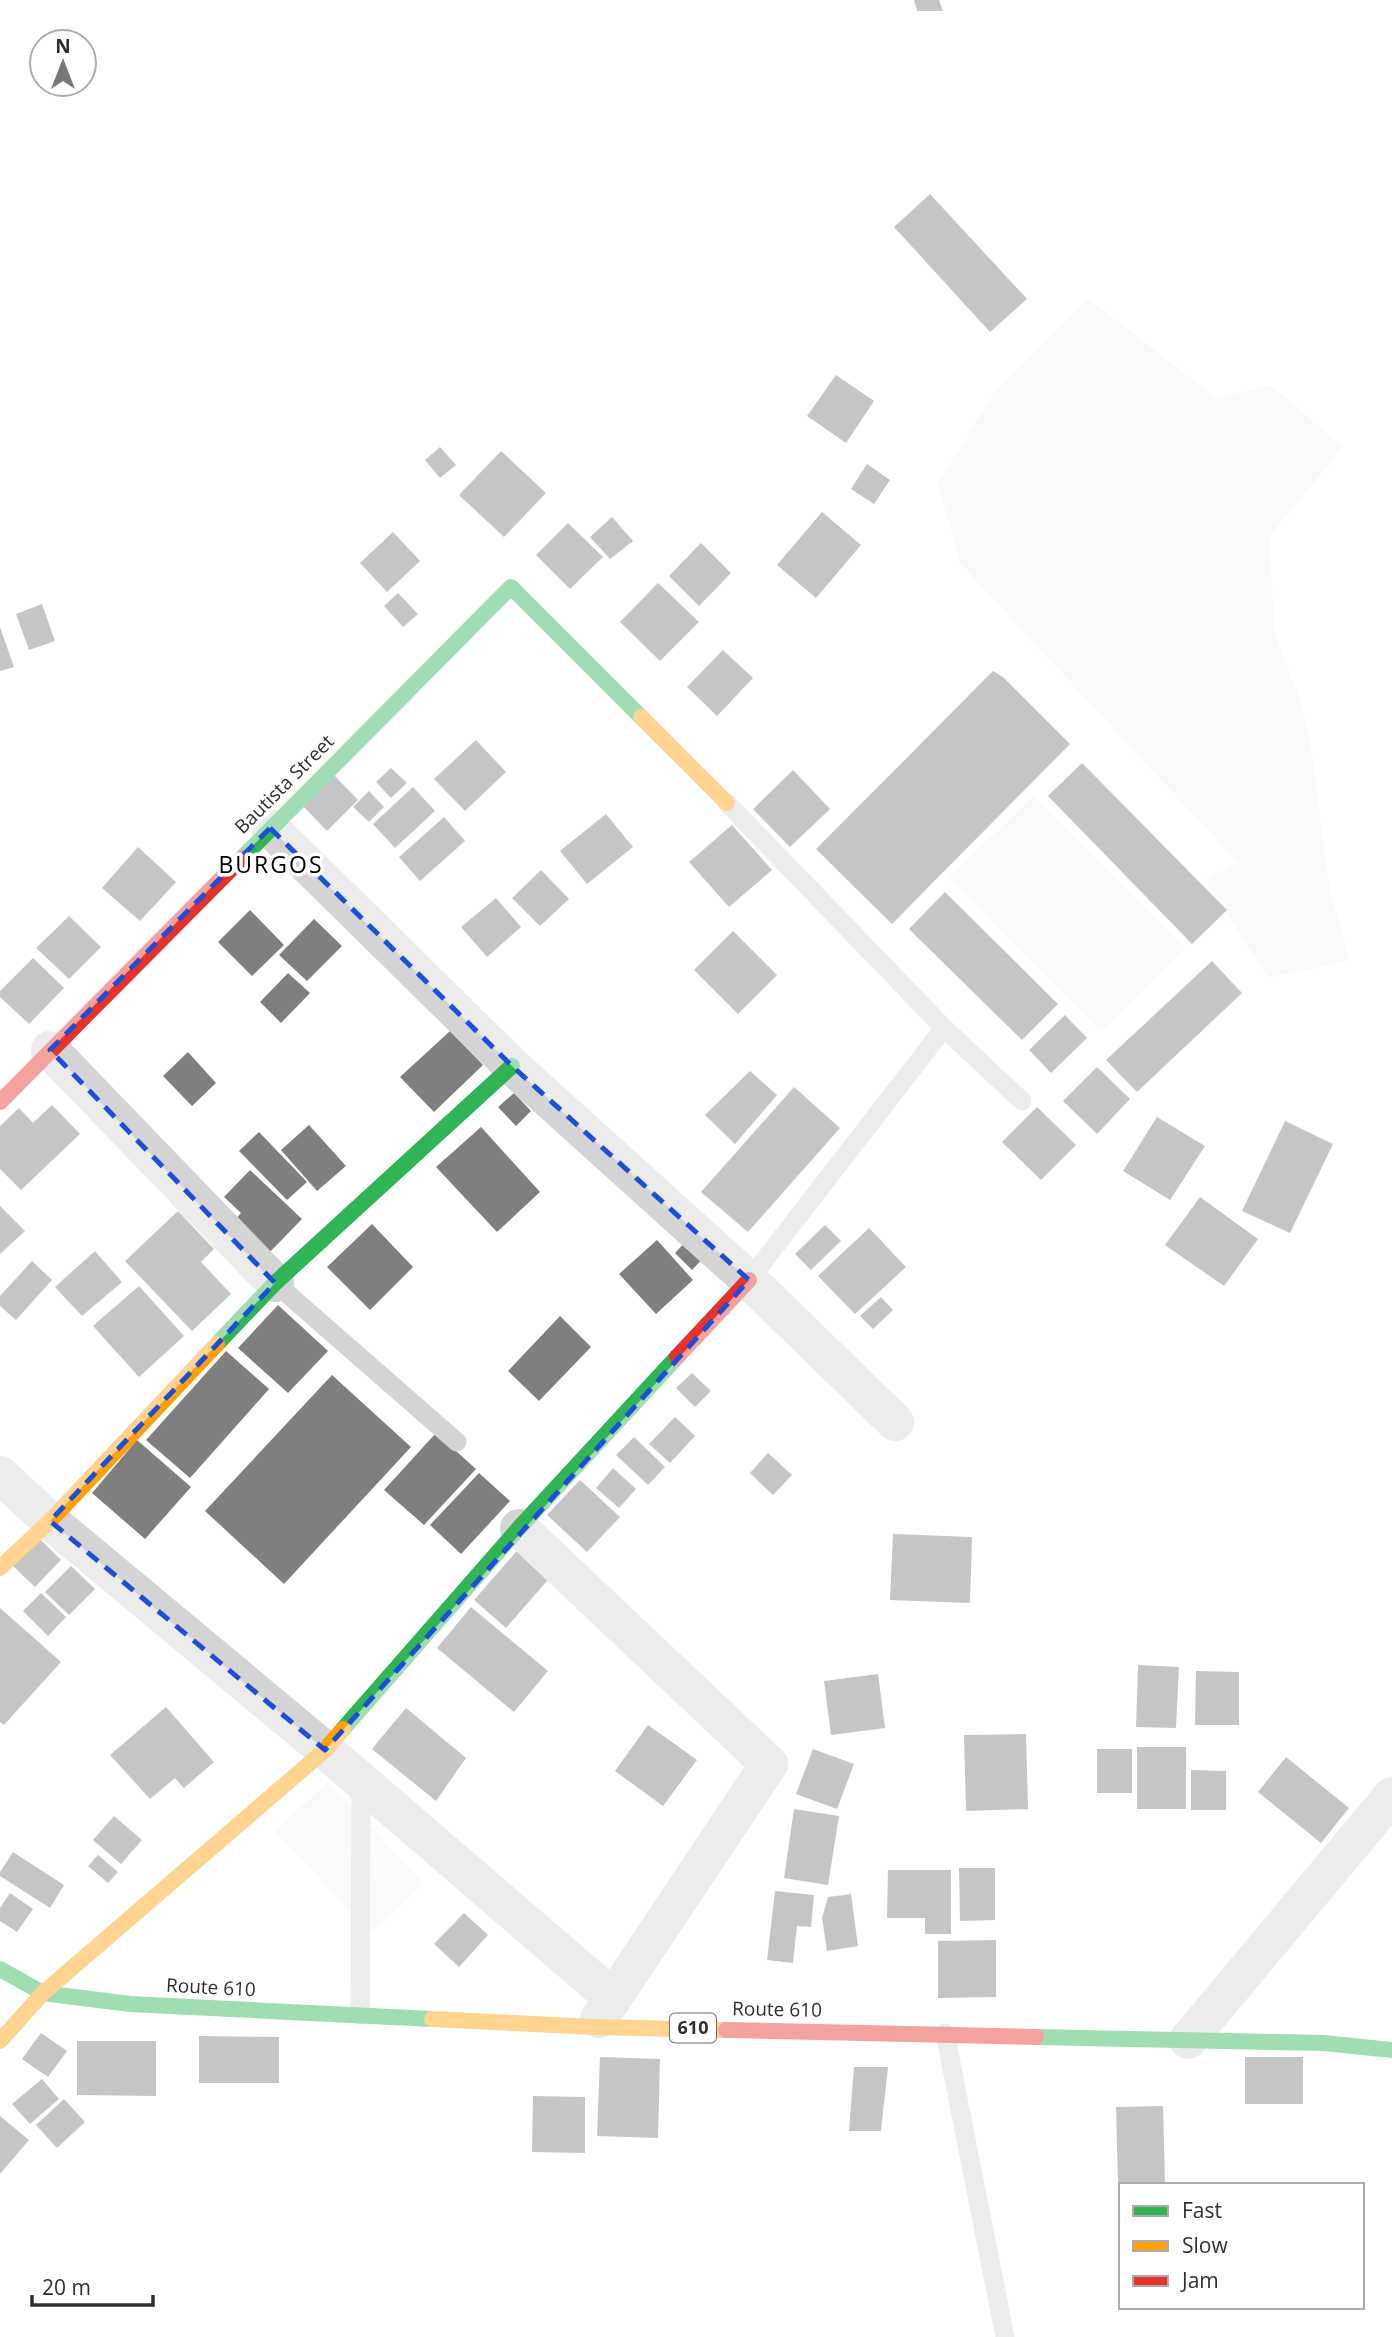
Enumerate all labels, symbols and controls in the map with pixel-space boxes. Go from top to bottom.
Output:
north arrow [28,28,98,98]
text: N [55,33,71,59]
street label: Bautista Street [229,729,339,839]
district label: BURGOS [218,848,324,880]
street label: Route 610 [165,1972,257,2002]
street label: Route 610 [732,1995,822,2023]
road number: 610 [670,2014,716,2042]
legend [1119,2183,1364,2309]
text: Fast [1182,2196,1222,2224]
text: Slow [1182,2231,1228,2259]
scale bar [32,2264,152,2308]
text: Jam [1180,2266,1219,2294]
text: 20 m [42,2273,91,2301]

